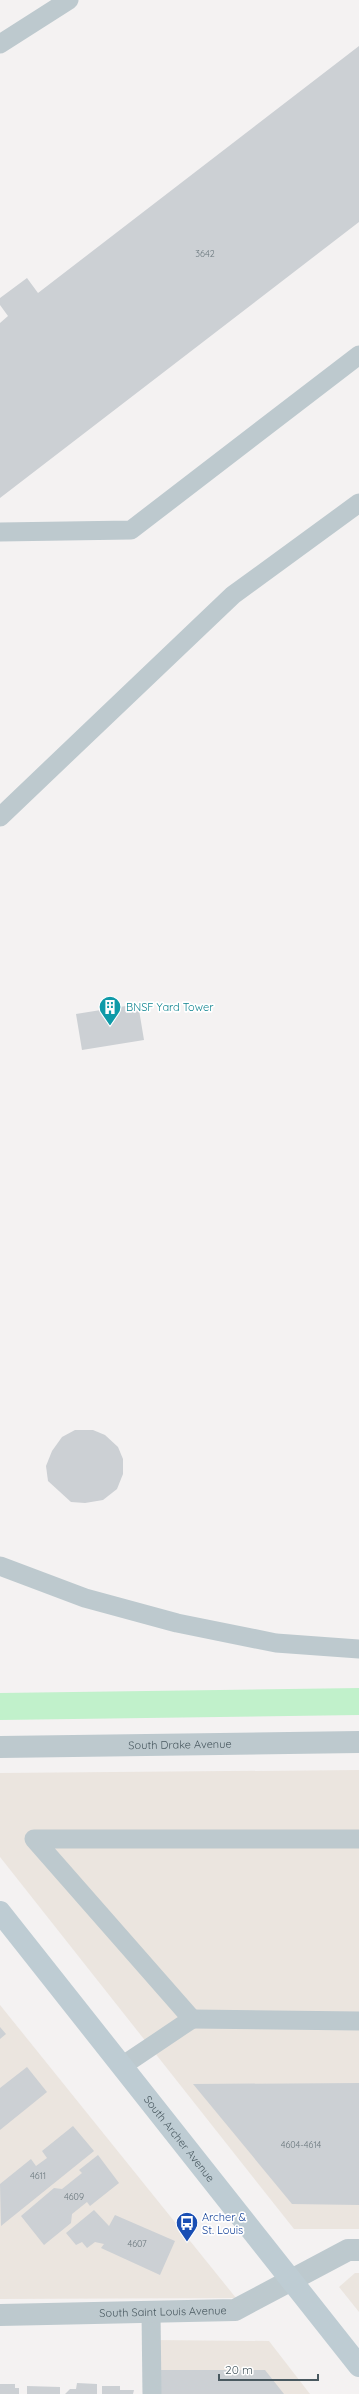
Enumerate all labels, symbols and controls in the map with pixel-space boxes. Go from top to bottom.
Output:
house number: 3642 [195,248,215,259]
building icon: BNSF Yard Tower [97,994,123,1027]
place label: BNSF Yard Tower [126,1000,214,1014]
street label: South Drake Avenue [128,1737,232,1752]
street label: South Archer Avenue [141,2093,218,2185]
house number: 4604-4614 [281,2139,322,2150]
house number: 4611 [30,2170,46,2181]
house number: 4609 [64,2191,84,2202]
bus stop icon: Archer & St. Louis [174,2210,200,2243]
place label: Archer & St. Louis [202,2210,247,2237]
house number: 4607 [127,2238,147,2249]
street label: South Saint Louis Avenue [99,2303,227,2320]
scale bar [219,2356,318,2382]
text: 20 m [225,2362,253,2377]

